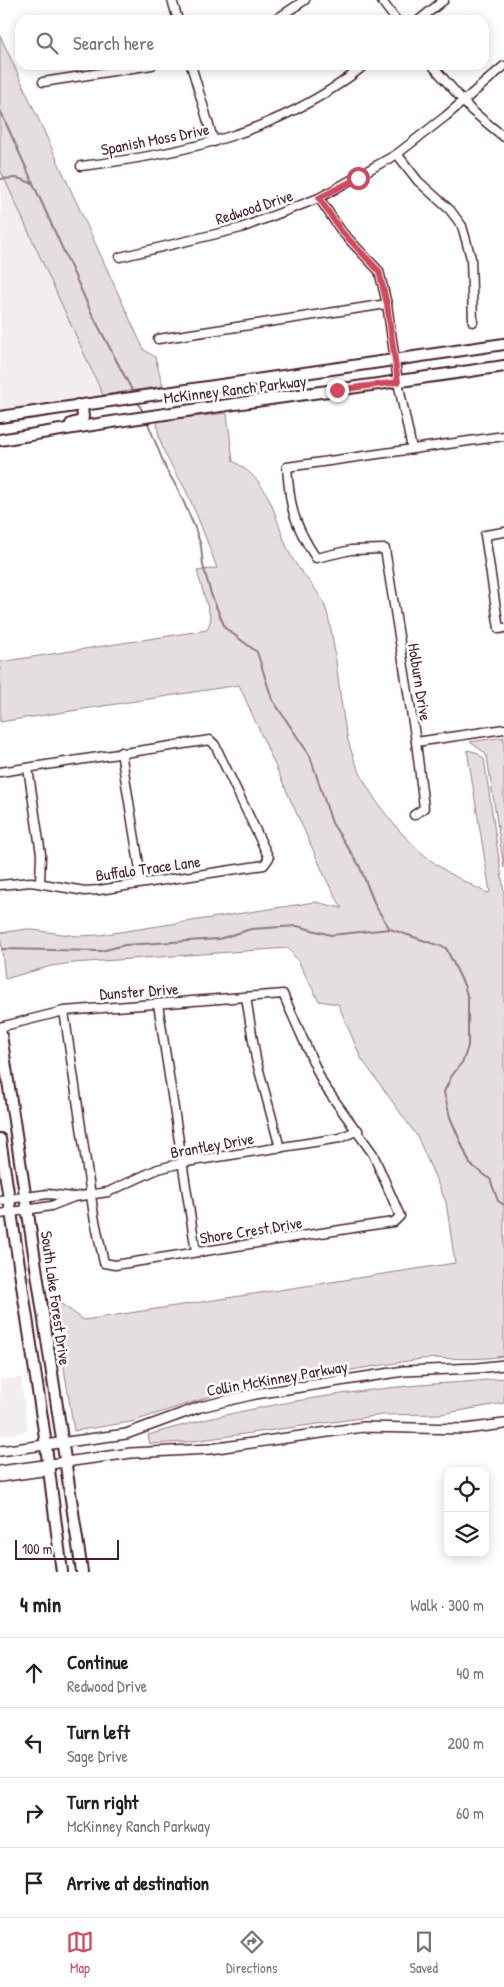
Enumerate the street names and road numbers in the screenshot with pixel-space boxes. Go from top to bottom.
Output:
street label: Spanish Moss Drive [99,118,212,160]
street label: Redwood Drive [212,184,296,230]
street label: McKinney Ranch Parkway [162,369,308,409]
street label: Holburn Drive [403,642,437,723]
street label: Buffalo Trace Lane [94,850,202,886]
street label: Dunster Drive [99,977,180,1005]
street label: Brantley Drive [168,1127,256,1163]
street label: Shore Crest Drive [198,1211,304,1249]
street label: South Lake Forest Drive [36,1229,76,1367]
street label: Collin McKinney Parkway [205,1355,349,1401]

